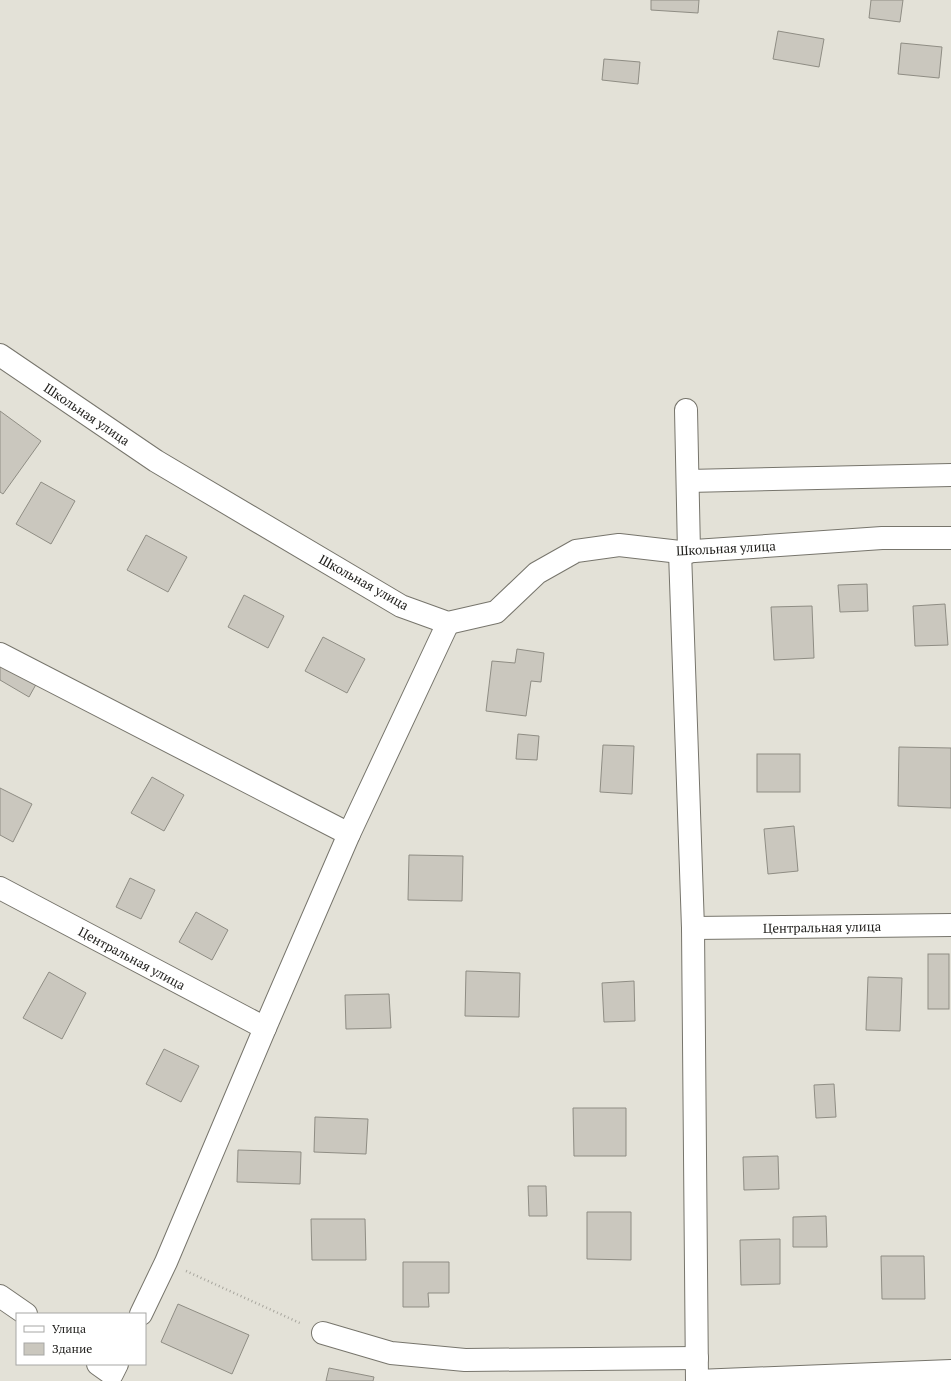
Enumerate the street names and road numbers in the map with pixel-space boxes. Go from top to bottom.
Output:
street label: Школьная улица [41,379,134,450]
street label: Школьная улица [676,536,777,560]
street label: Школьная улица [316,550,412,614]
street label: Центральная улица [763,917,882,937]
street label: Центральная улица [75,922,189,994]

